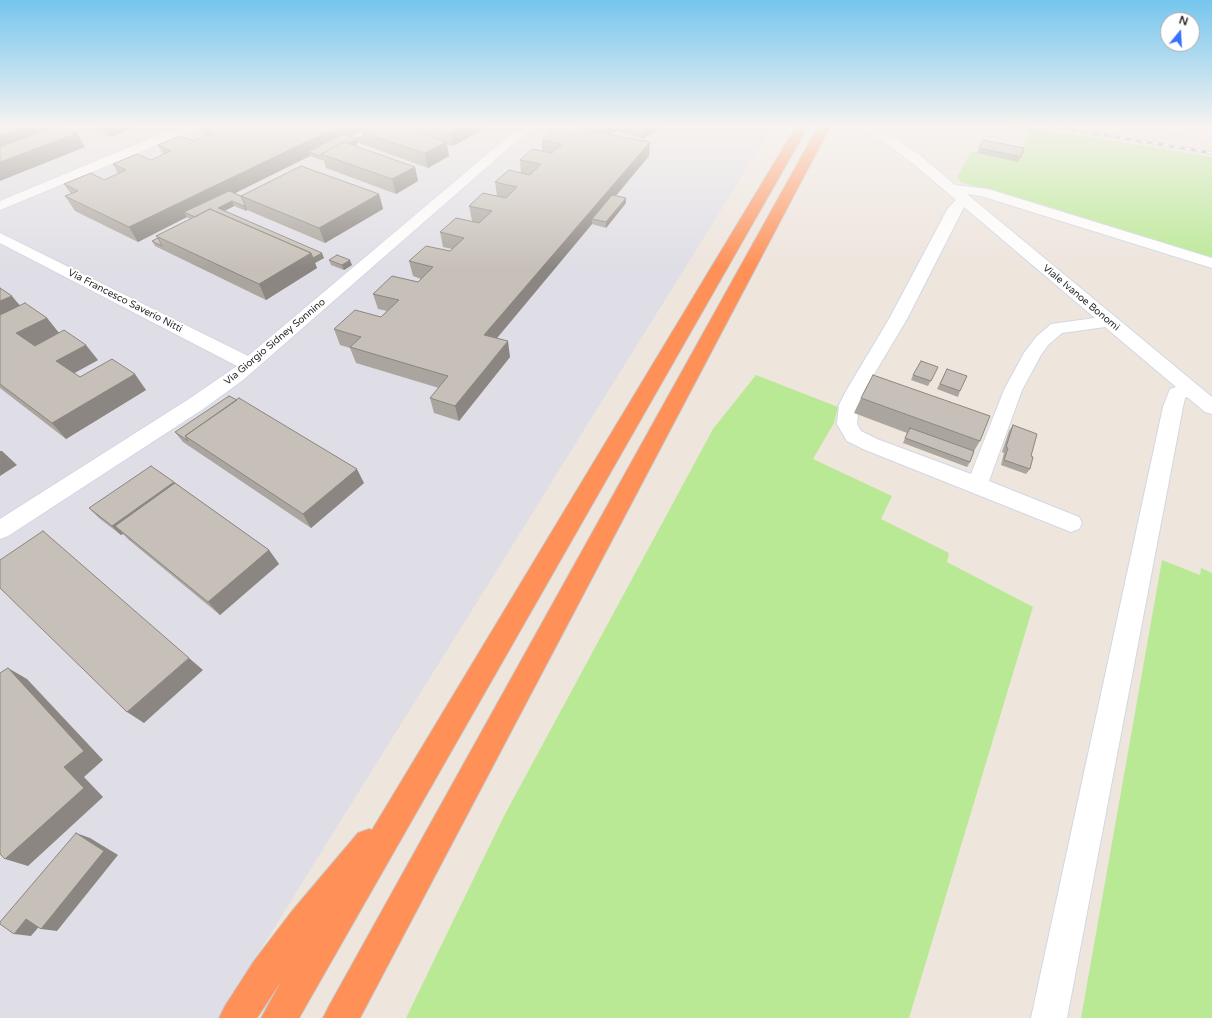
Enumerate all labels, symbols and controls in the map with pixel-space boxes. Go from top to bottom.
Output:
north arrow [1160,12,1200,52]
text: N [1177,14,1190,29]
street label: Viale Ivanoe Bonomi [1040,262,1122,334]
street label: Via Francesco Saverio Nitti [66,267,184,335]
street label: Via Giorgio Sidney Sonnino [222,296,328,388]

